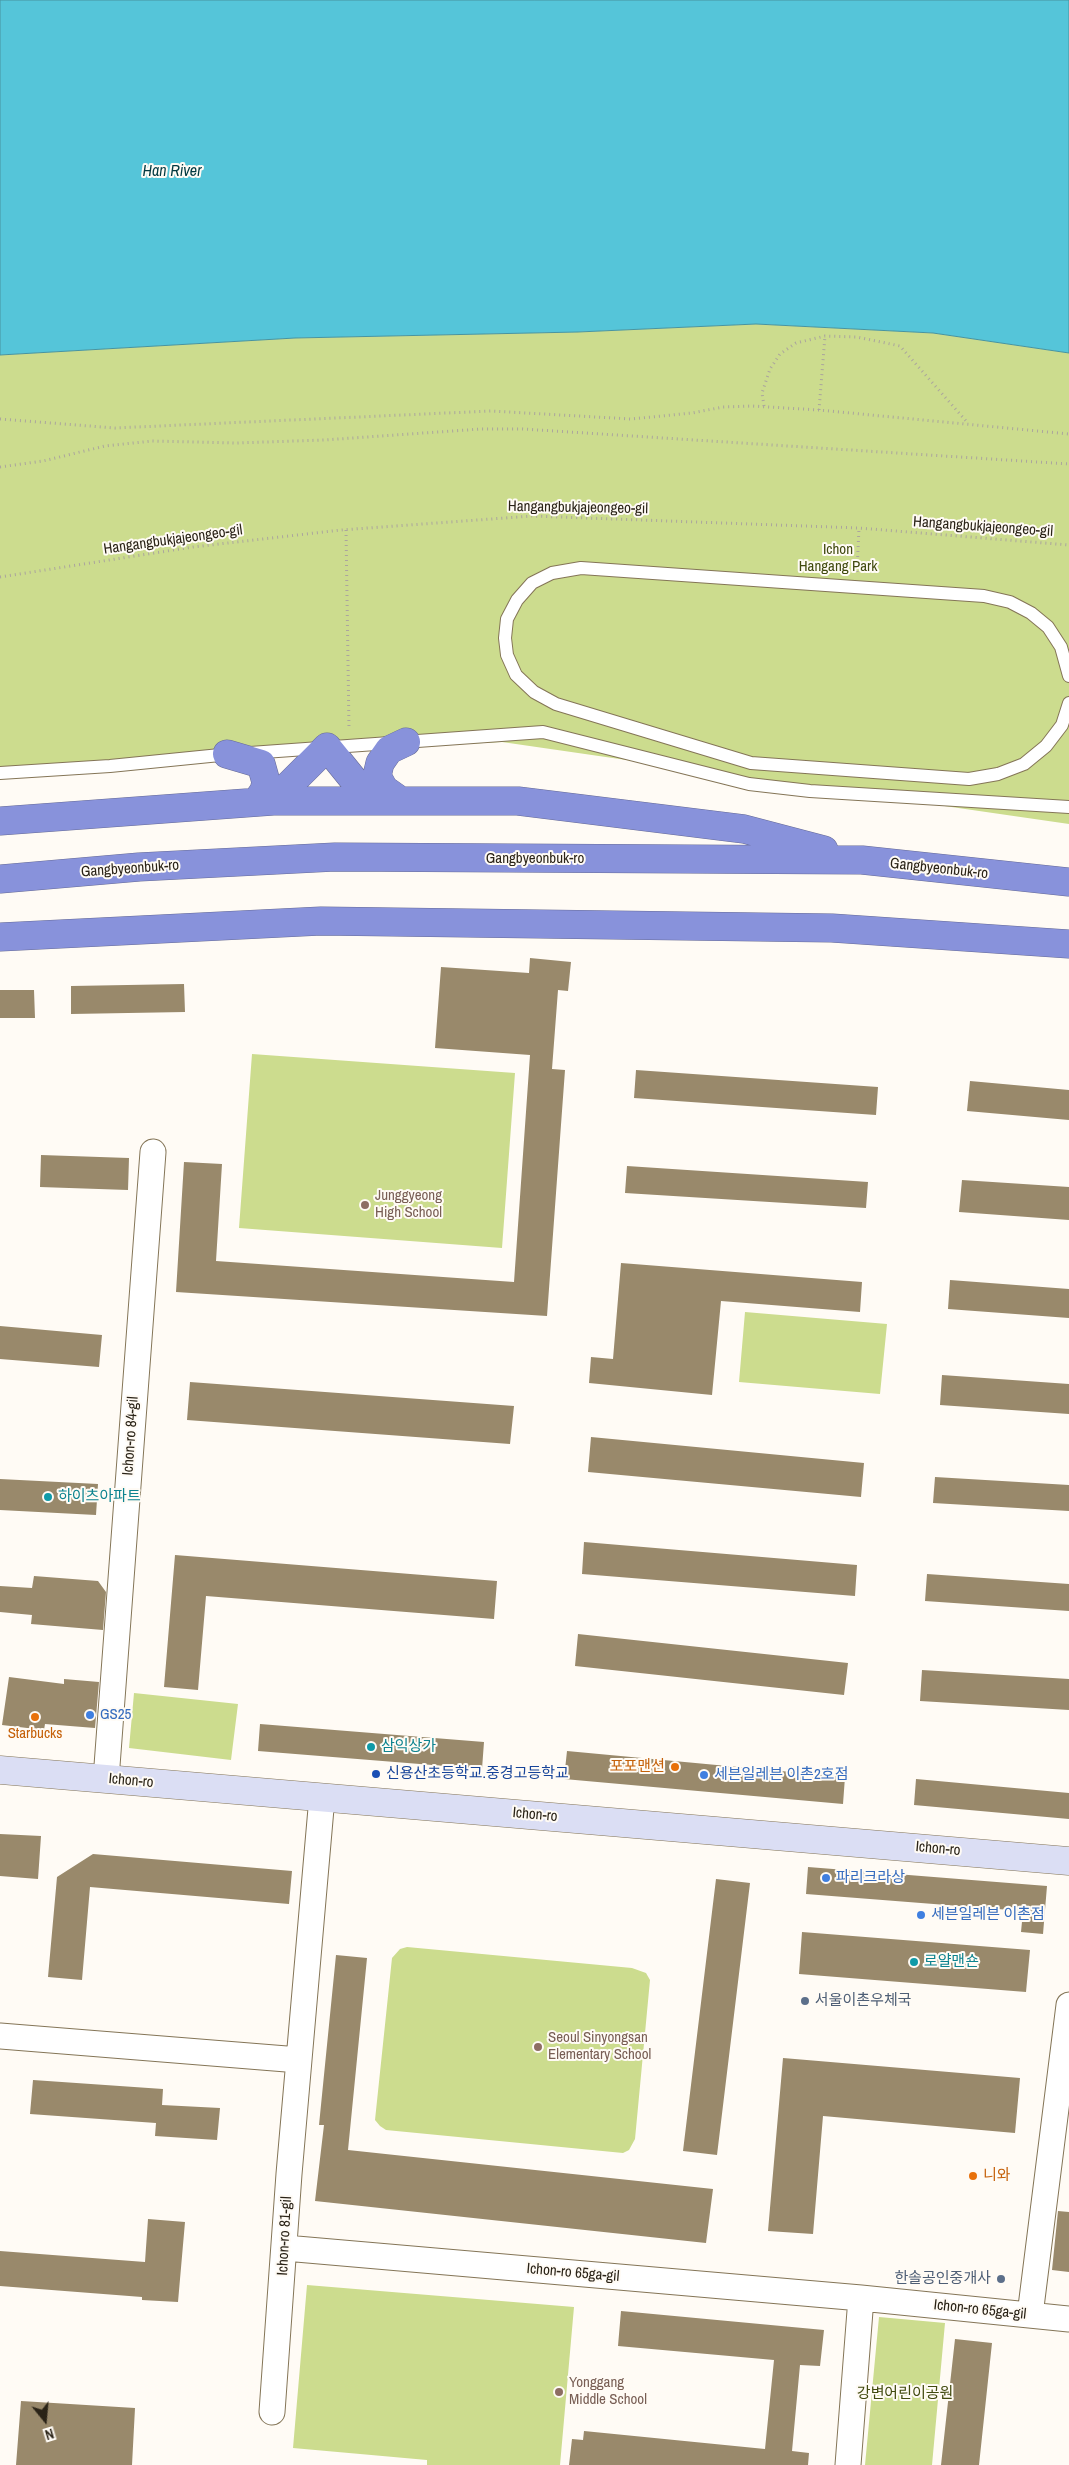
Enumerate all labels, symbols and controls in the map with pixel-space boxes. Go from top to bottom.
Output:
water label: Han River [142,162,202,182]
street label: Hangangbukjajeongeo-gil [508,498,648,518]
street label: Hangangbukjajeongeo-gil [912,513,1054,541]
street label: Hangangbukjajeongeo-gil [102,521,244,559]
park label: Ichon Hangang Park [799,541,877,576]
street label: Gangbyeonbuk-ro [486,850,584,868]
street label: Gangbyeonbuk-ro [889,855,989,883]
street label: Gangbyeonbuk-ro [80,857,180,881]
place label: Junggyeong High School [375,1187,442,1222]
marker: Junggyeong High School [359,1199,371,1211]
street label: Ichon-ro 84-gil [119,1396,143,1476]
place label: 하이츠아파트 [58,1488,141,1506]
marker: 하이츠아파트 [42,1491,54,1503]
place label: GS25 [100,1706,131,1724]
marker: GS25 [84,1709,96,1721]
marker: Starbucks [29,1711,41,1723]
place label: Starbucks [8,1725,62,1743]
place label: 삼익상가 [381,1738,436,1756]
marker: 삼익상가 [365,1741,377,1753]
place label: 포포맨션 [610,1758,665,1776]
marker: 포포맨션 [669,1761,681,1773]
place label: 신용산초등학교.중경고등학교 [386,1765,569,1783]
place label: 세븐일레븐 이촌2호점 [714,1766,848,1784]
marker: 신용산초등학교.중경고등학교 [370,1768,382,1780]
marker: 세븐일레븐 이촌2호점 [698,1769,710,1781]
street label: Ichon-ro [108,1770,154,1792]
street label: Ichon-ro [512,1804,558,1826]
street label: Ichon-ro [915,1838,961,1860]
place label: 파리크라상 [836,1869,905,1887]
marker: 파리크라상 [820,1872,832,1884]
place label: 세븐일레븐 이촌점 [931,1906,1045,1924]
marker: 세븐일레븐 이촌점 [915,1909,927,1921]
place label: 로얄맨숀 [924,1953,979,1971]
marker: 로얄맨숀 [908,1956,920,1968]
place label: 서울이촌우체국 [815,1992,912,2010]
marker: 서울이촌우체국 [799,1995,811,2007]
place label: Seoul Sinyongsan Elementary School [548,2029,651,2064]
marker: Seoul Sinyongsan Elementary School [532,2041,544,2053]
place label: 니와 [983,2167,1011,2185]
marker: 니와 [967,2170,979,2182]
street label: Ichon-ro 81-gil [274,2196,296,2276]
street label: Ichon-ro 65ga-gil [526,2260,620,2286]
place label: 한솔공인중개사 [894,2270,991,2288]
marker: 한솔공인중개사 [995,2273,1007,2285]
street label: Ichon-ro 65ga-gil [933,2296,1027,2324]
place label: Yonggang Middle School [569,2374,647,2409]
park label: 강변어린이공원 [857,2385,953,2403]
marker: Yonggang Middle School [553,2386,565,2398]
north arrow [20,2395,70,2445]
text: N [43,2425,56,2444]

